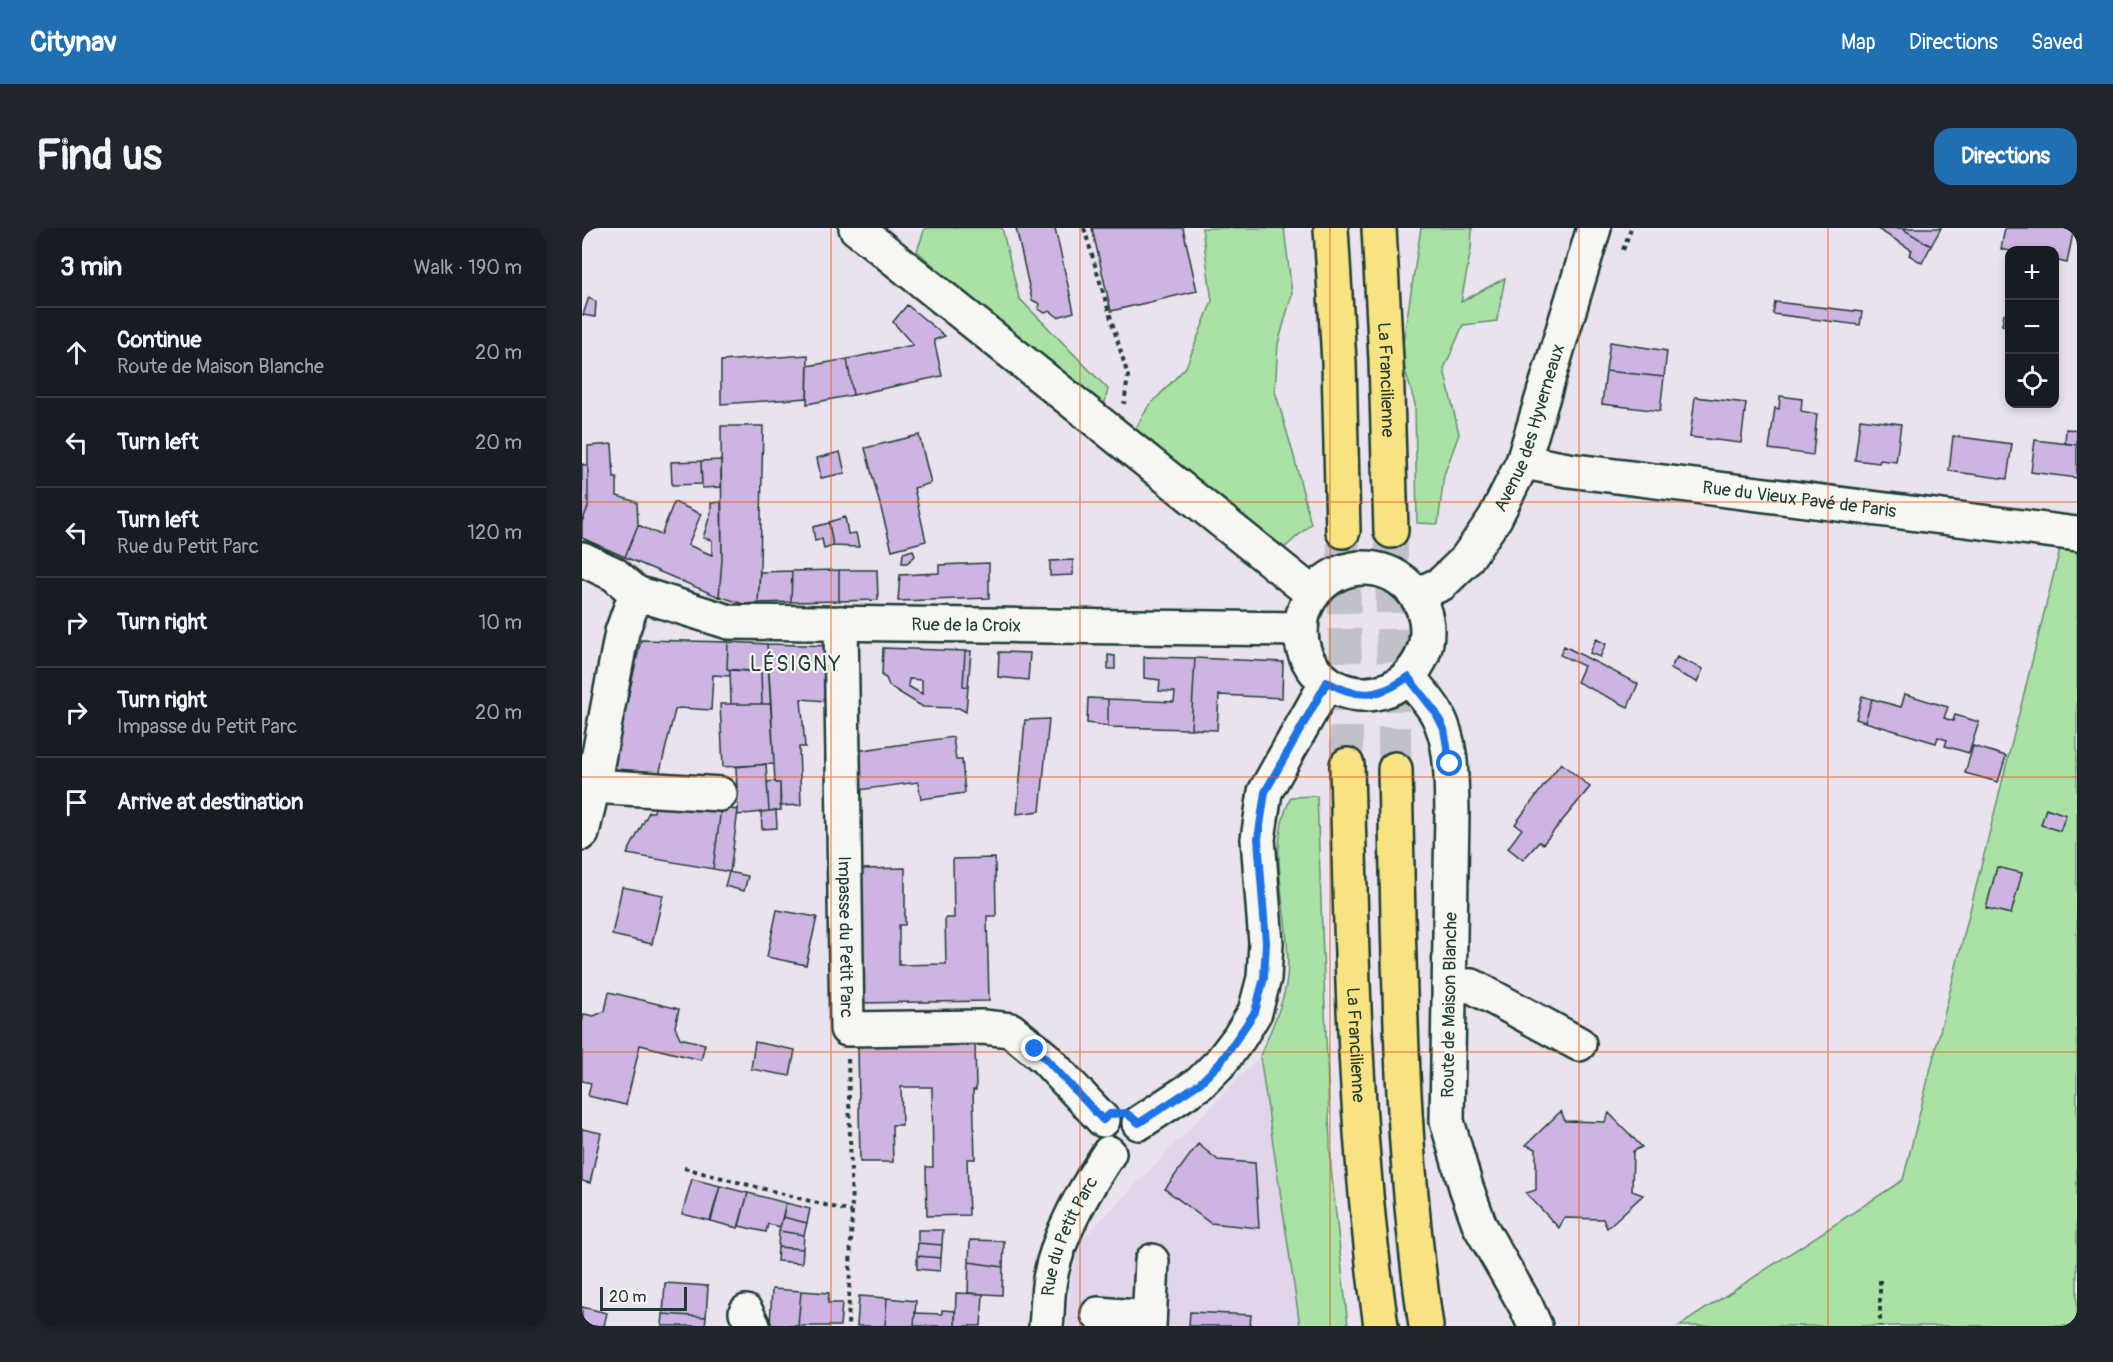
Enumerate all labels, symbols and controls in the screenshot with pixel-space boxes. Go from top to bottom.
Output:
text: Citynav [30,25,117,60]
text: Map [1841,29,1876,56]
text: Directions [1909,29,1998,56]
text: Saved [2031,29,2083,56]
button: Directions [1934,128,2077,185]
text: Find us [36,130,162,182]
map controls [2005,246,2059,408]
button: + [2005,246,2059,300]
text: 3 min [60,251,122,283]
text: Walk · 190 m [414,255,522,280]
button: − [2005,300,2059,354]
street label: La Francilienne [1372,322,1399,438]
text: Continue [117,326,201,354]
icon: ahead [60,336,93,369]
text: 20 m [475,340,522,365]
street label: Avenue des Hyverneaux [1489,341,1570,516]
text: Route de Maison Blanche [117,354,324,379]
button: locate [2005,354,2059,408]
icon: left [60,426,93,459]
text: Turn left [117,428,199,456]
text: 20 m [475,430,522,455]
street label: Rue du Vieux Pavé de Paris [1701,476,1898,523]
text: Turn left [117,506,199,534]
icon: left [60,516,93,549]
text: 120 m [467,520,522,545]
text: Rue du Petit Parc [117,534,259,559]
icon: right [60,606,93,639]
text: Turn right [117,608,207,636]
text: 10 m [478,610,522,635]
street label: Rue de la Croix [911,613,1021,638]
district label: LÉSIGNY [750,651,842,678]
text: Turn right [117,686,207,714]
icon: right [60,696,93,729]
text: 20 m [475,700,522,725]
text: Impasse du Petit Parc [117,714,297,739]
route start [1436,750,1462,776]
icon: arrive [60,786,93,819]
text: Arrive at destination [117,788,303,816]
street label: Impasse du Petit Parc [832,856,858,1018]
street label: Route de Maison Blanche [1436,912,1463,1098]
street label: La Francilienne [1341,987,1370,1103]
route end [1021,1035,1047,1061]
street label: Rue du Petit Parc [1037,1172,1103,1297]
scale bar [600,1284,687,1312]
text: 20 m [609,1287,647,1307]

